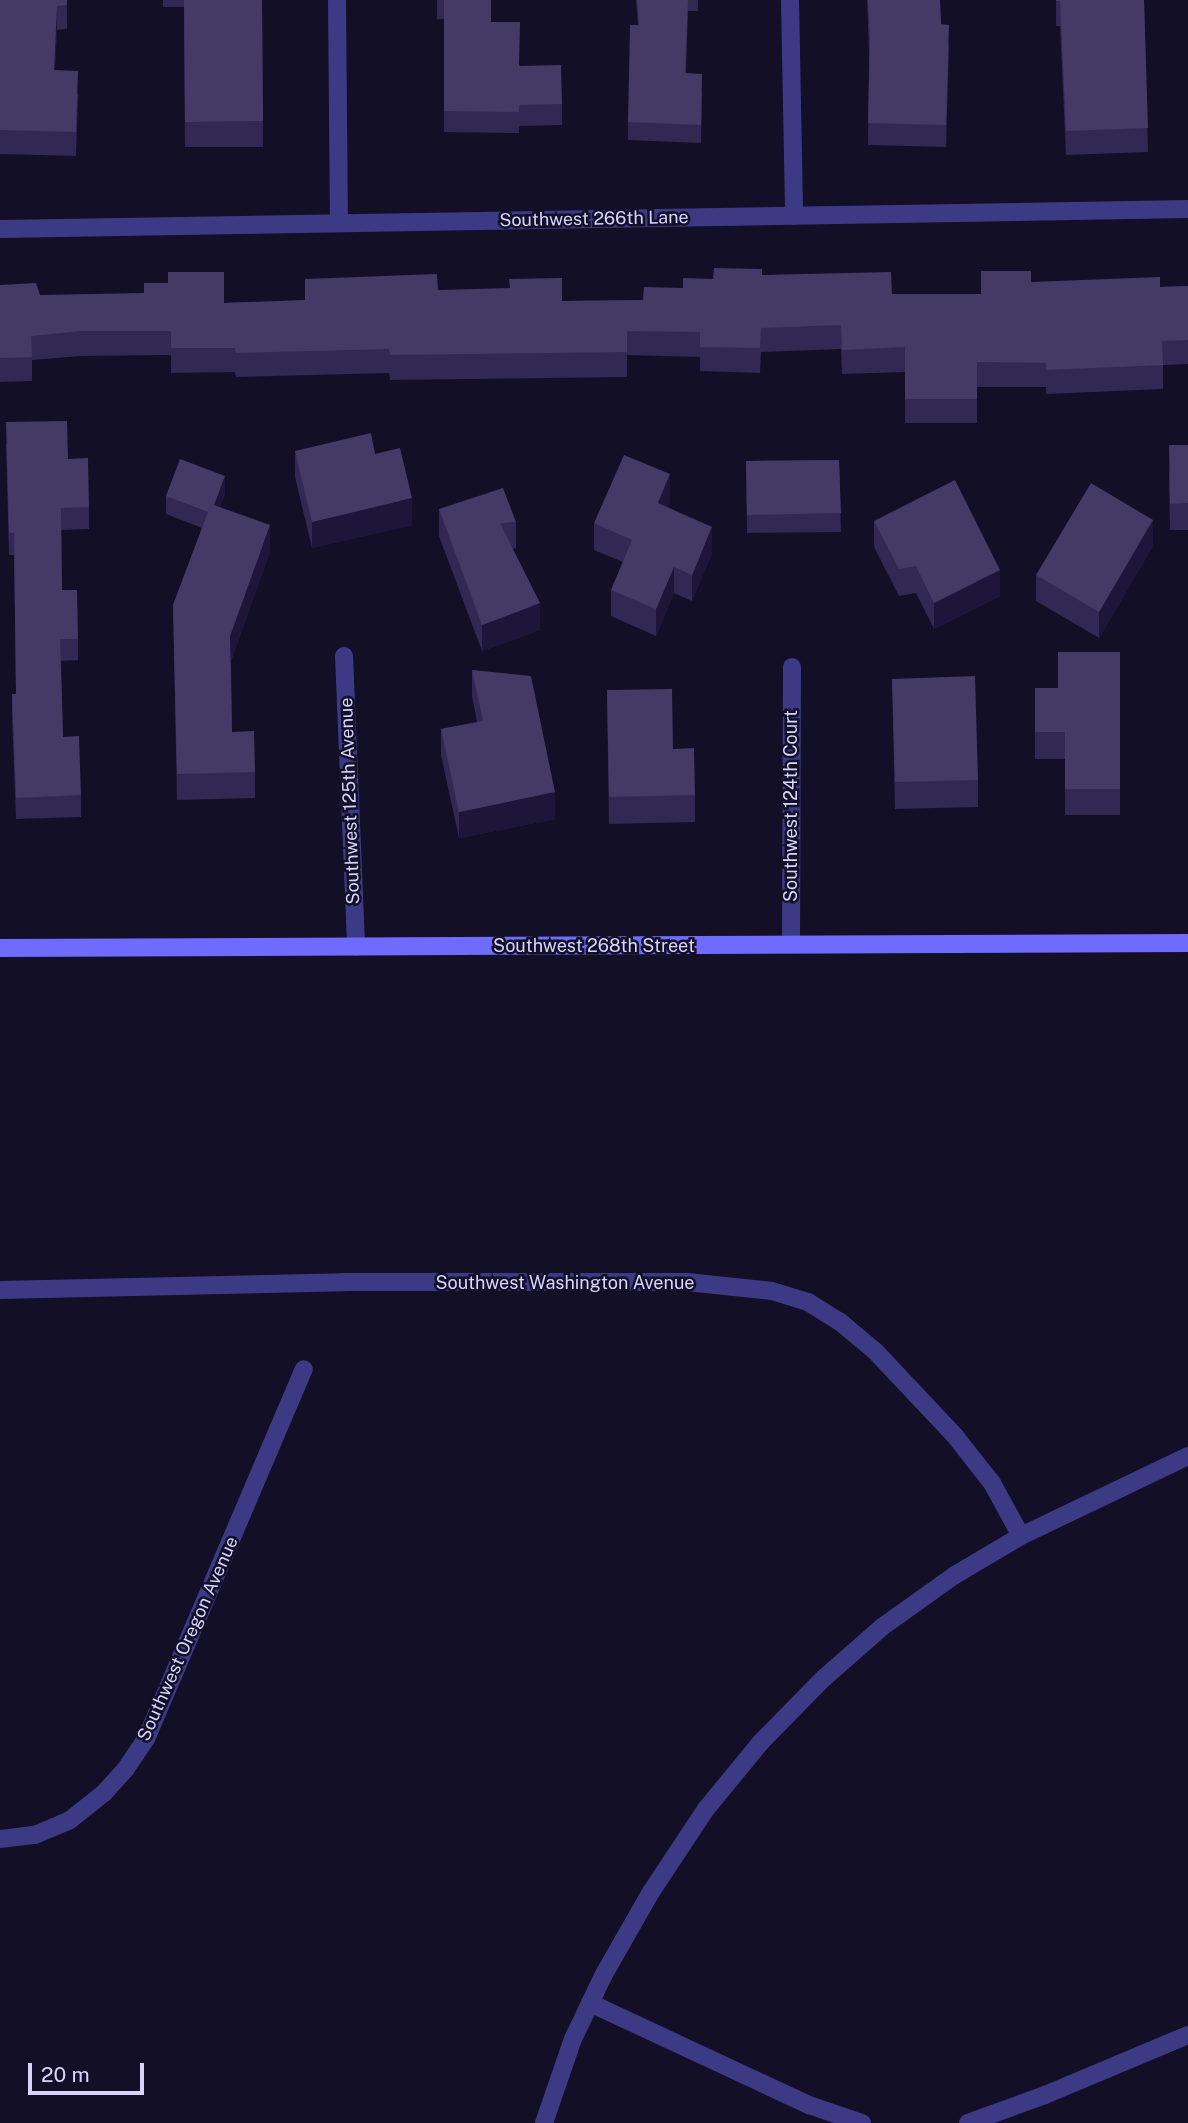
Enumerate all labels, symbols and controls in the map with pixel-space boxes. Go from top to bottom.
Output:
street label: Southwest 266th Lane [499,207,689,231]
street label: Southwest 125th Avenue [336,697,364,905]
street label: Southwest 124th Court [780,710,802,902]
street label: Southwest 268th Street [493,935,695,957]
street label: Southwest Washington Avenue [435,1272,695,1294]
street label: Southwest Oregon Avenue [133,1533,243,1745]
scale bar [32,2050,147,2094]
text: 20 m [41,2062,90,2087]

